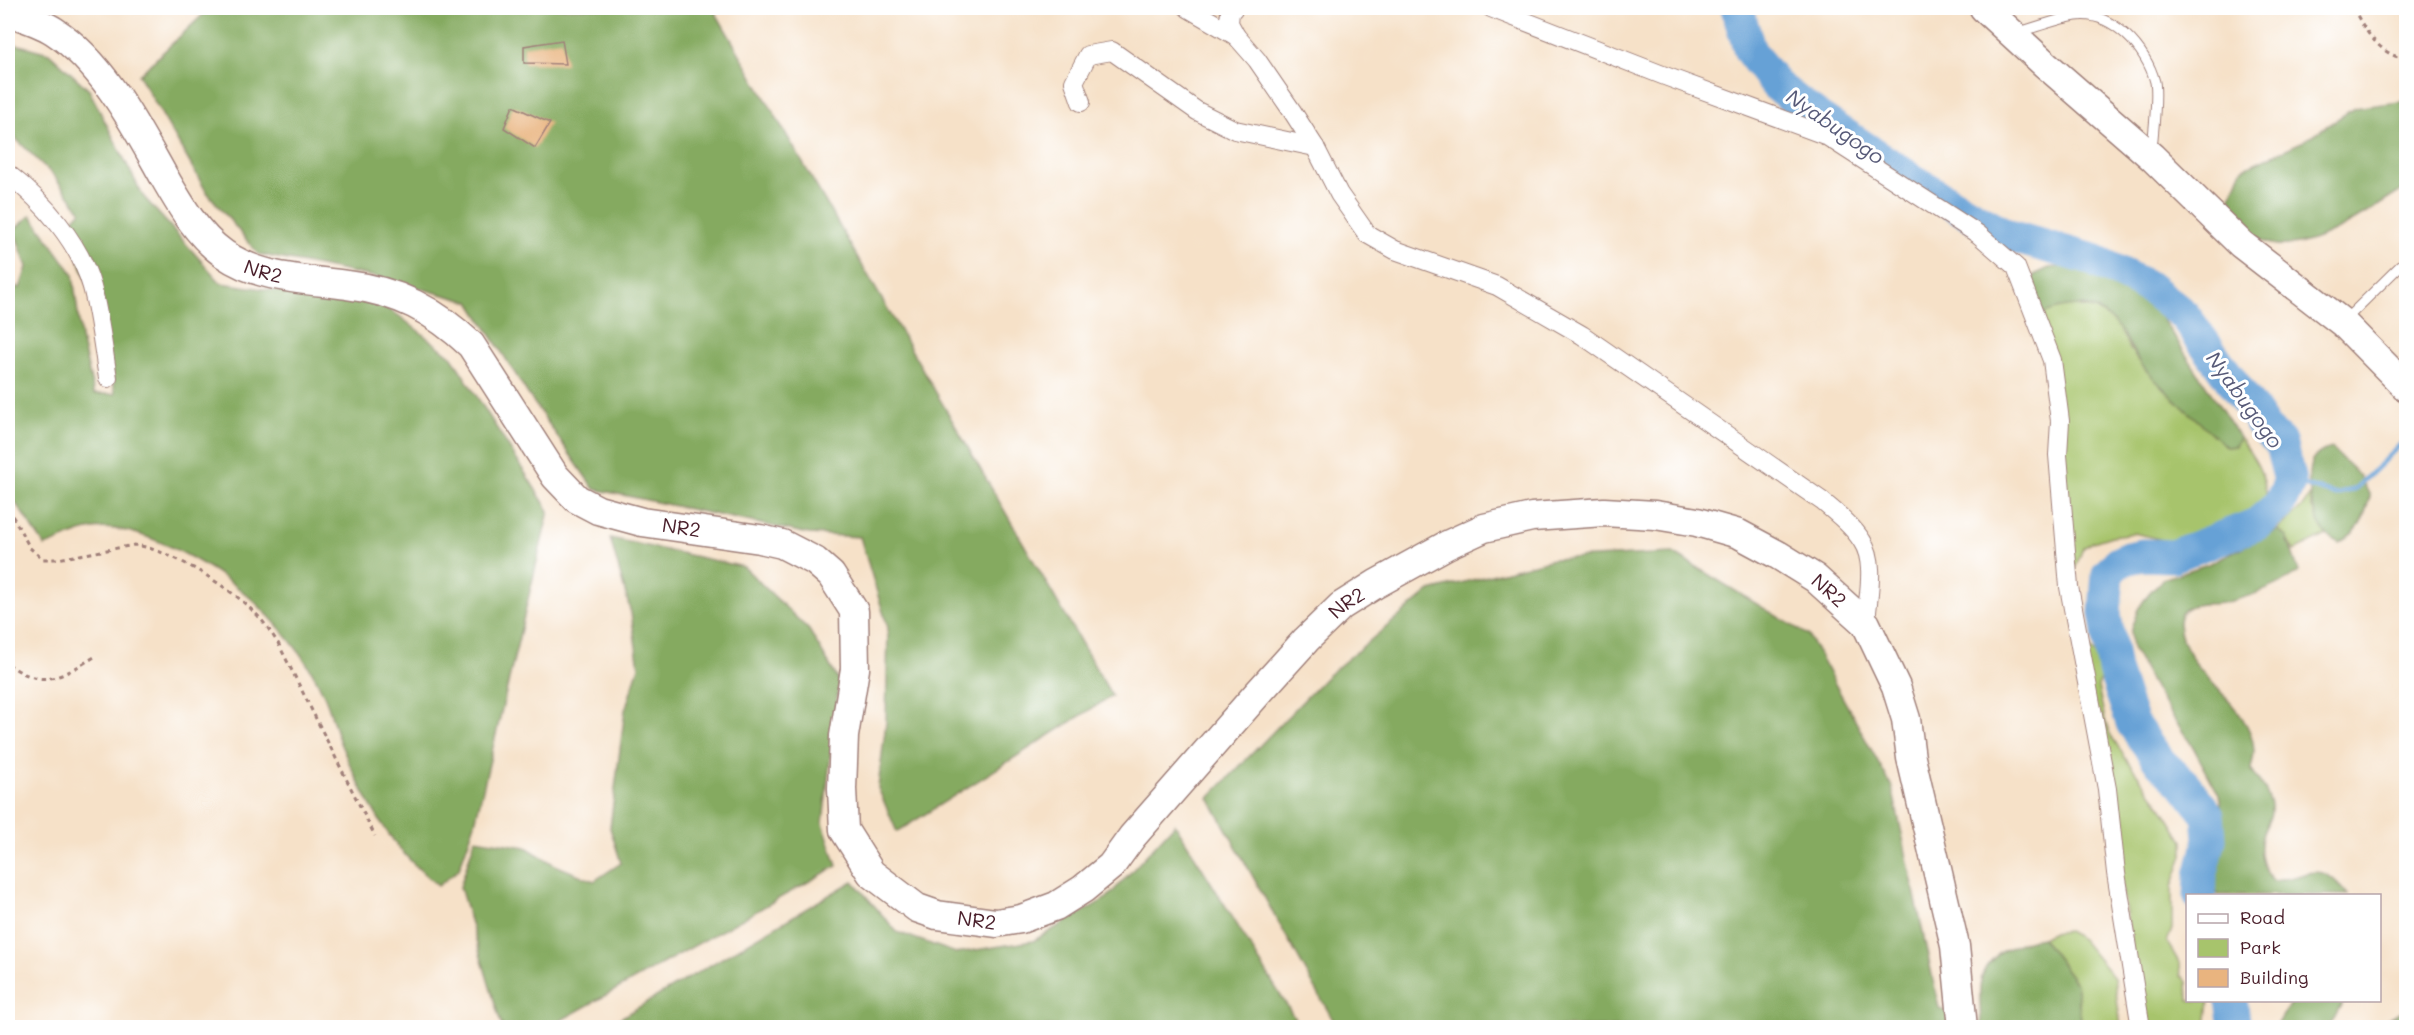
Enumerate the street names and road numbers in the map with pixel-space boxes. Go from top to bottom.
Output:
street label: NR2 [241,253,285,288]
street label: NR2 [660,511,703,542]
street label: NR2 [1806,567,1853,612]
street label: NR2 [1322,580,1369,624]
street label: NR2 [956,904,998,935]

